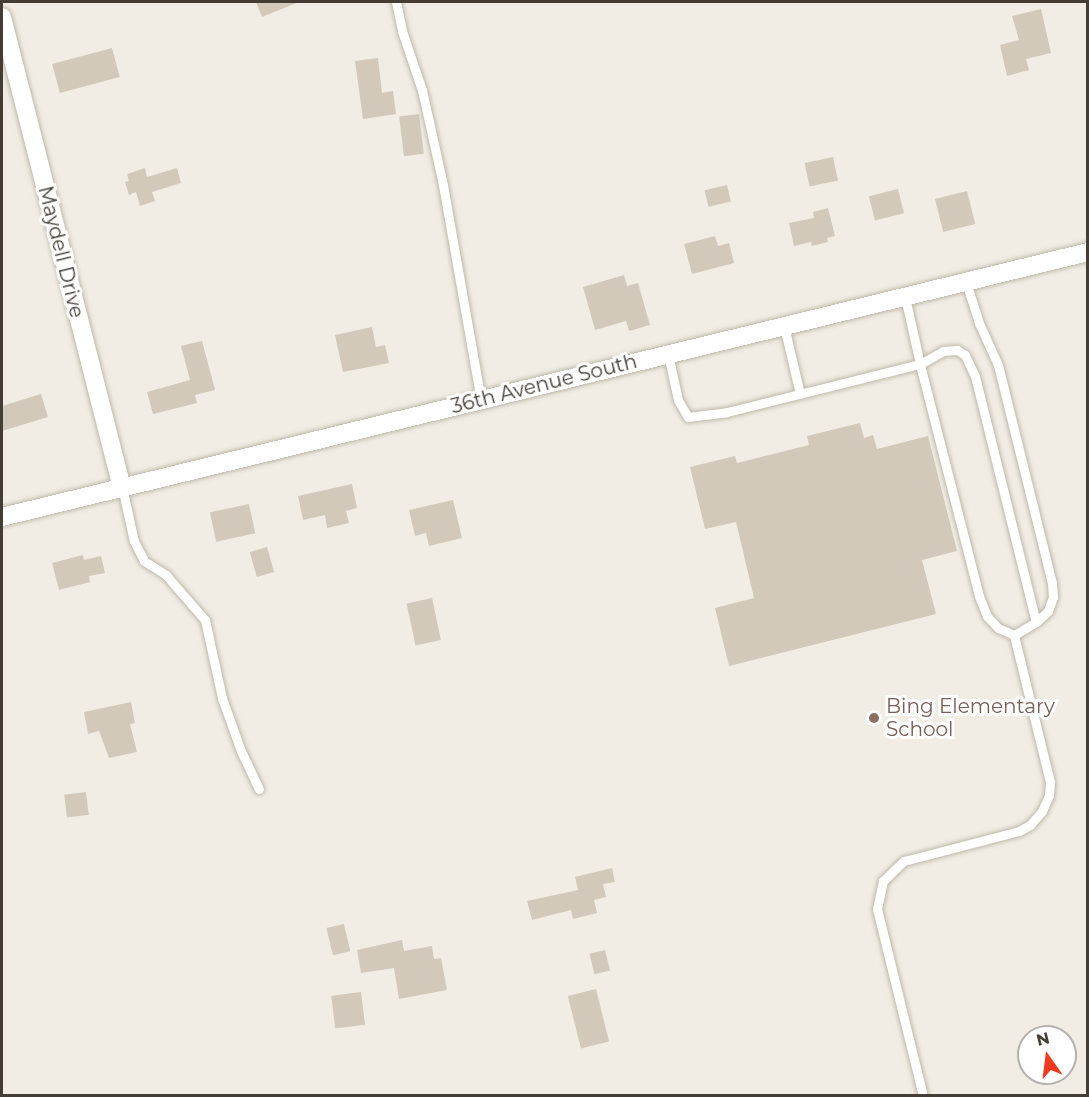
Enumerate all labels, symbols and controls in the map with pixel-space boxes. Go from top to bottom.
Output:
street label: Maydell Drive [33,184,89,320]
street label: 36th Avenue South [448,349,640,419]
place label: Bing Elementary School [886,694,1055,741]
marker: Bing Elementary School [867,711,881,725]
north arrow [1017,1025,1077,1085]
text: N [1034,1028,1052,1050]

